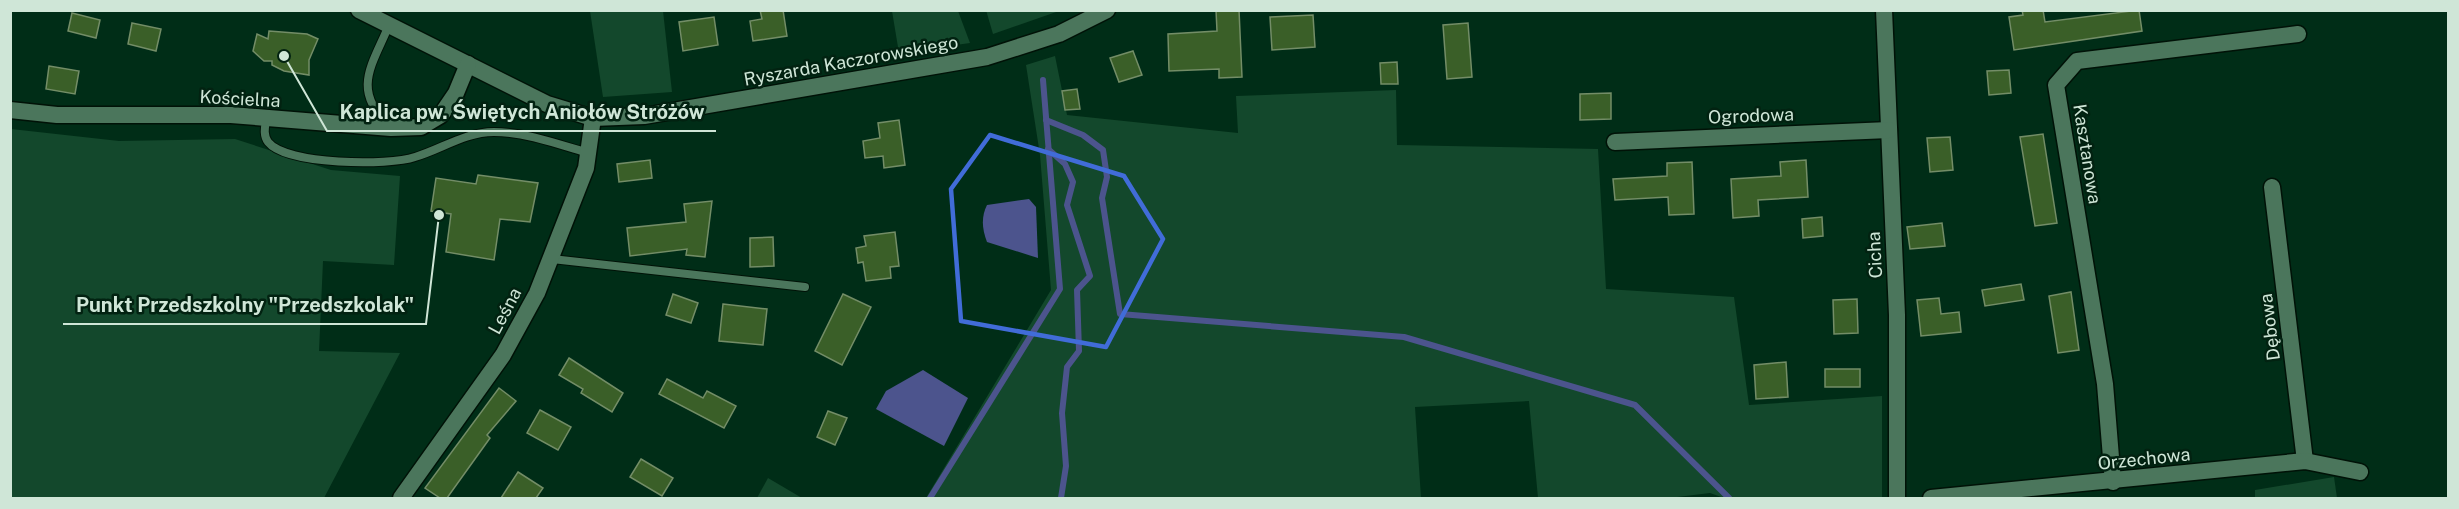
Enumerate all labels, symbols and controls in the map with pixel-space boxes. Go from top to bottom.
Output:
street label: Ryszarda Kaczorowskiego [742,31,960,90]
street label: Kościelna [199,86,281,111]
callout: Kaplica pw. Świętych Aniołów Stróżów [327,93,716,131]
text: Kaplica pw. Świętych Aniołów Stróżów [340,99,705,124]
street label: Kasztanowa [2069,102,2106,205]
street label: Ogrodowa [1708,104,1794,127]
street label: Cicha [1863,231,1886,279]
street label: Leśna [484,284,525,338]
callout: Punkt Przedszkolny "Przedszkolak" [63,286,426,324]
street label: Dębowa [2255,292,2284,362]
text: Punkt Przedszkolny "Przedszkolak" [76,293,414,317]
street label: Orzechowa [2097,443,2191,474]

